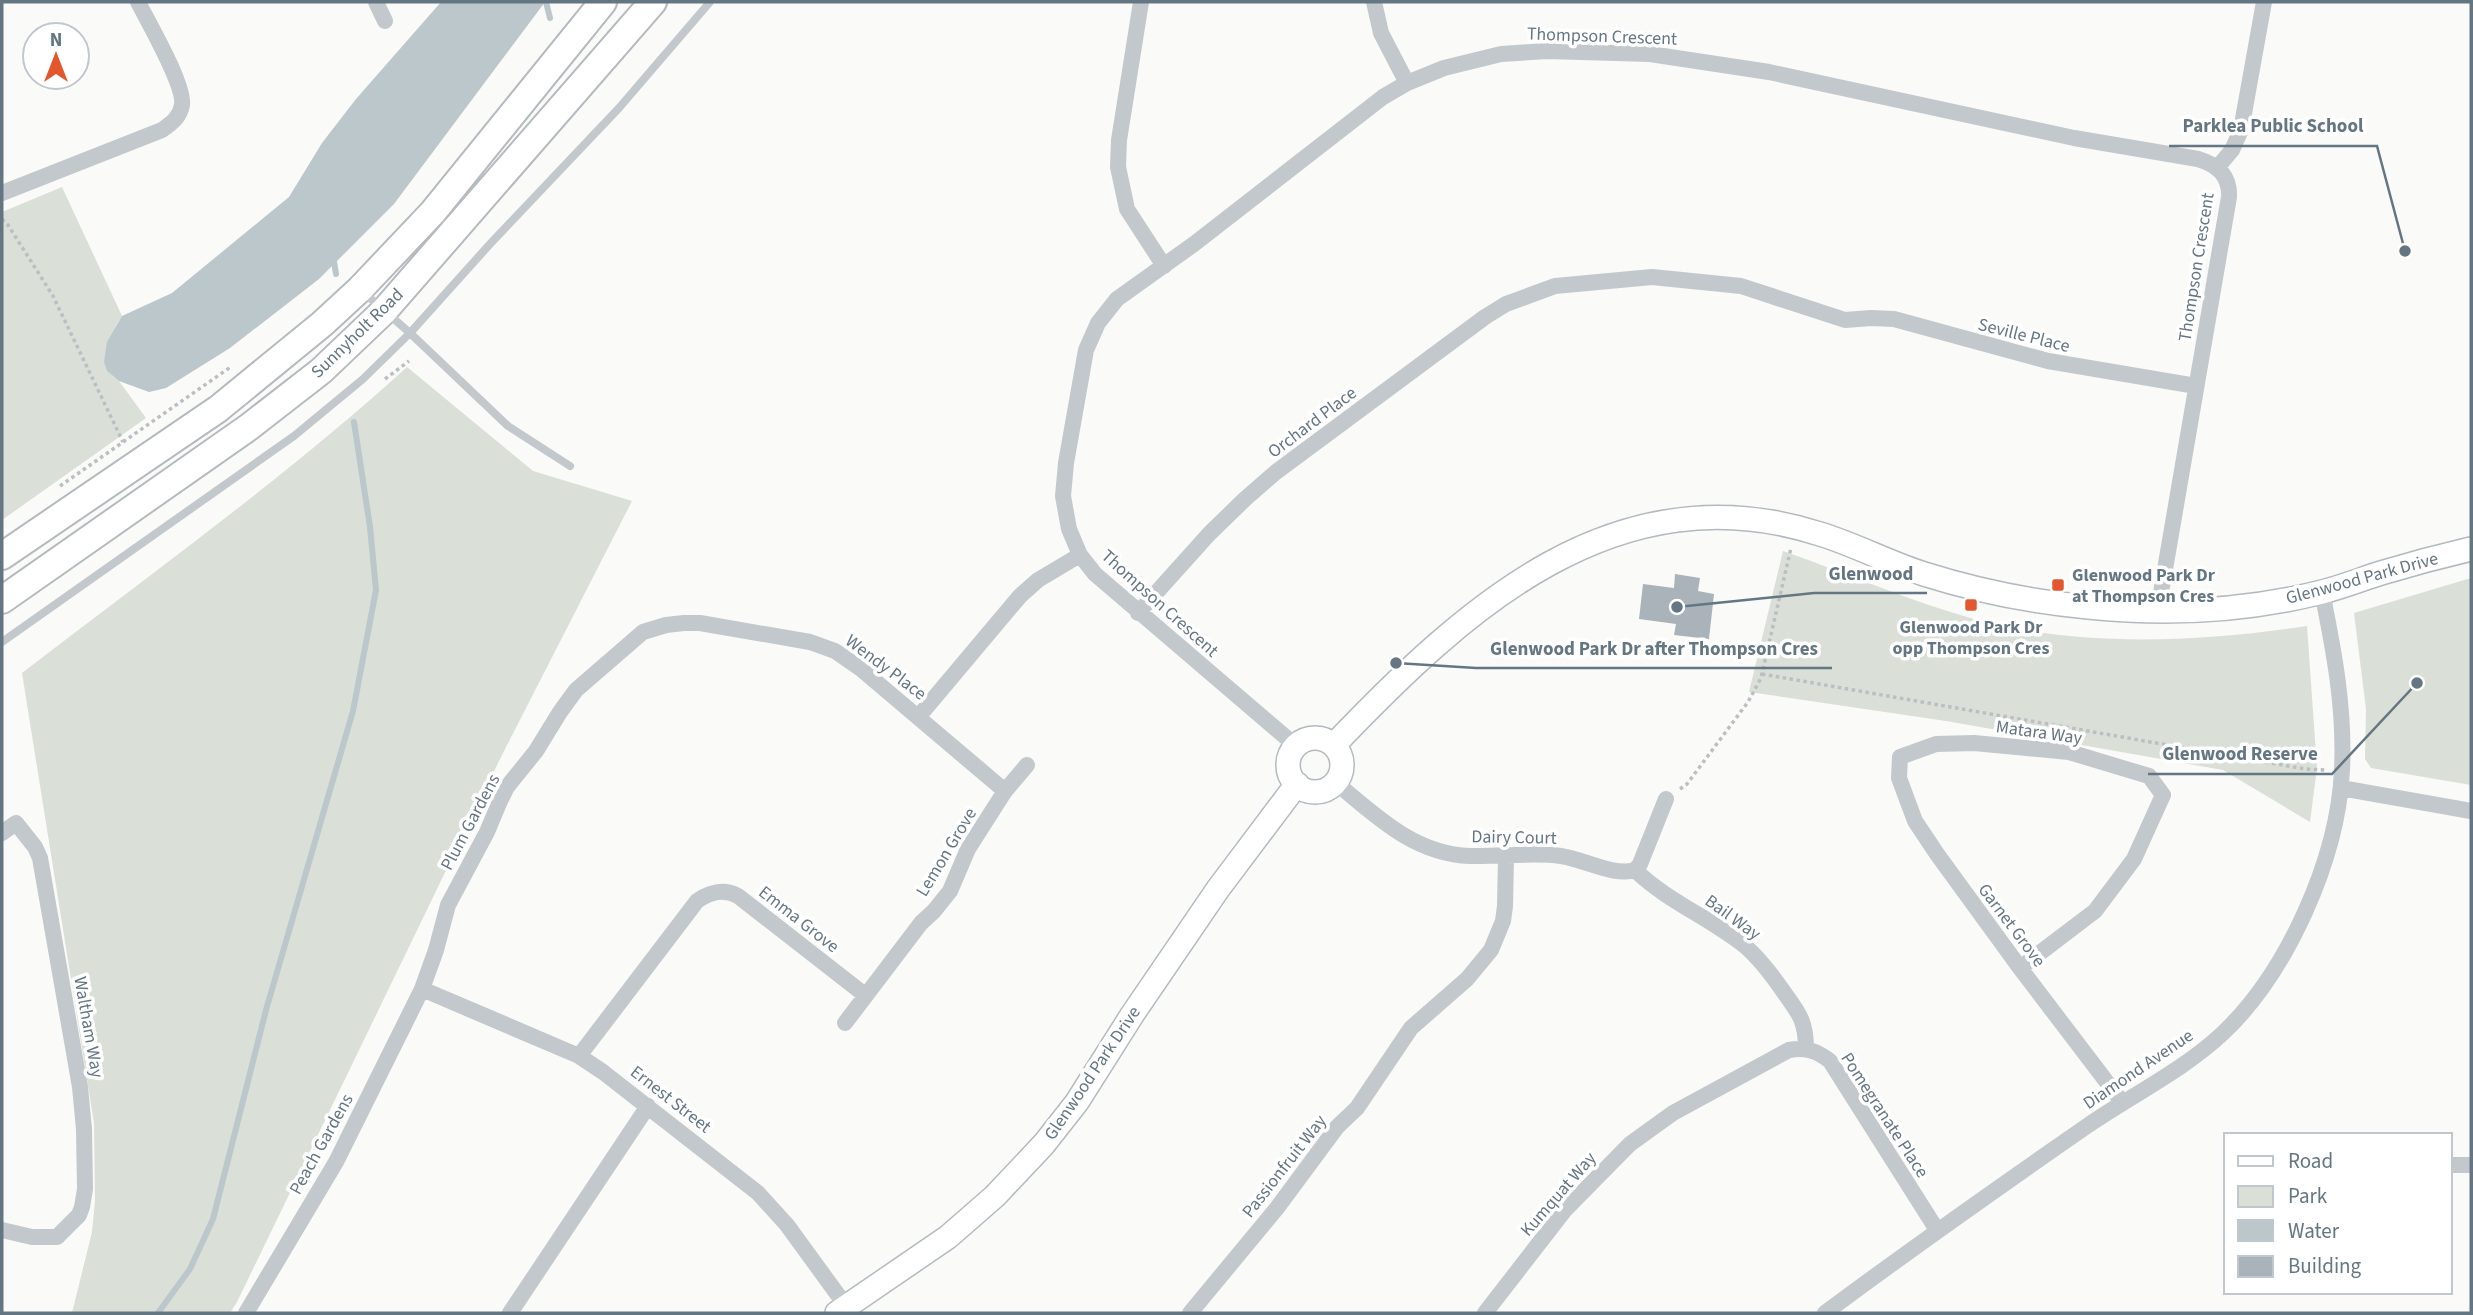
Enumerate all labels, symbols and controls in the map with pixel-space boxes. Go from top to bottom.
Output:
north arrow [21,21,91,91]
street label: Thompson Crescent [1526,21,1678,52]
text: N [50,27,62,54]
callout: Parklea Public School [2169,106,2377,146]
text: Parklea Public School [2183,113,2364,140]
street label: Thompson Crescent [2172,191,2221,343]
street label: Sunnyholt Road [306,283,409,384]
street label: Seville Place [1975,312,2072,359]
street label: Orchard Place [1263,381,1362,464]
street label: Thompson Crescent [1095,544,1224,663]
street label: Glenwood Park Drive [2283,546,2441,611]
callout: Glenwood [1814,553,1927,593]
text: Glenwood [1829,561,1913,588]
place label: Glenwood Park Dr at Thompson Cres [2072,563,2216,609]
marker: Glenwood Park Dr at Thompson Cres [2050,577,2066,593]
marker: Glenwood Park Dr opp Thompson Cres [1963,597,1979,613]
place label: Glenwood Park Dr opp Thompson Cres [1893,615,2049,661]
callout: Glenwood Park Dr after Thompson Cres [1476,628,1832,668]
street label: Wendy Place [840,629,931,706]
text: Glenwood Park Dr after Thompson Cres [1490,636,1818,663]
street label: Matara Way [1994,714,2084,751]
callout: Glenwood Reserve [2148,734,2332,774]
text: Glenwood Reserve [2162,741,2318,768]
street label: Plum Gardens [435,770,506,875]
street label: Lemon Grove [910,803,983,901]
street label: Dairy Court [1471,824,1557,851]
street label: Garnet Grove [1972,878,2051,972]
street label: Emma Grove [753,880,844,959]
street label: Bail Way [1700,889,1766,947]
street label: Waltham Way [67,975,110,1080]
street label: Glenwood Park Drive [1038,1001,1147,1145]
street label: Diamond Avenue [2078,1023,2198,1116]
street label: Pomegranate Place [1835,1048,1935,1183]
street label: Ernest Street [625,1060,716,1139]
street label: Peach Gardens [283,1089,359,1199]
street label: Passionfruit Way [1236,1109,1333,1223]
legend [2224,1133,2452,1294]
street label: Kumquat Way [1515,1146,1602,1242]
text: Road [2288,1146,2333,1176]
text: Park [2288,1181,2328,1211]
text: Water [2288,1216,2340,1246]
text: Building [2288,1251,2362,1281]

